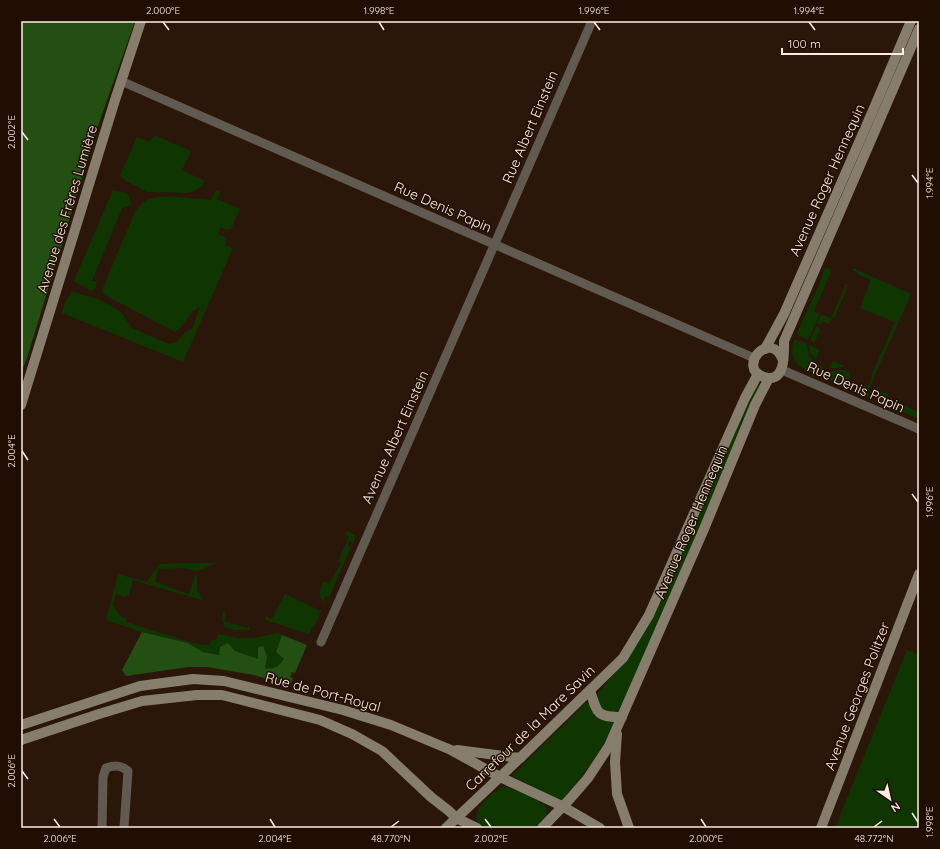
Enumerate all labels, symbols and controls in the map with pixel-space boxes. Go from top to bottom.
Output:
text: 2.000°E [146,4,180,17]
text: 1.998°E [363,4,395,17]
text: 1.996°E [578,4,610,17]
text: 1.994°E [794,4,825,17]
scale bar [782,30,903,56]
text: 100 m [788,36,821,51]
street label: Rue Albert Einstein [498,68,562,186]
street label: Avenue Roger Hennequin [785,101,869,259]
text: 2.002°E [5,115,18,149]
street label: Avenue des Frères Lumière [33,123,101,295]
text: 1.994°E [923,167,936,198]
street label: Rue Denis Papin [391,177,495,237]
street label: Rue Denis Papin [804,357,908,417]
street label: Avenue Albert Einstein [358,368,432,506]
text: 2.004°E [5,434,18,468]
street label: Avenue Roger Hennequin [651,443,731,601]
text: 1.996°E [923,486,936,518]
street label: Avenue Georges Politzer [820,619,894,773]
street label: Carrefour de la Mare Savin [461,661,599,795]
street label: Rue de Port-Royal [263,668,383,716]
text: 2.006°E [5,754,18,788]
north arrow [870,779,910,819]
text: N [888,799,903,815]
text: 1.998°E [923,806,936,838]
text: 2.006°E [43,832,77,845]
text: 2.004°E [258,832,292,845]
text: 48.770°N [371,832,411,845]
text: 2.002°E [474,832,508,845]
text: 2.000°E [689,832,723,845]
text: 48.772°N [855,832,893,845]

